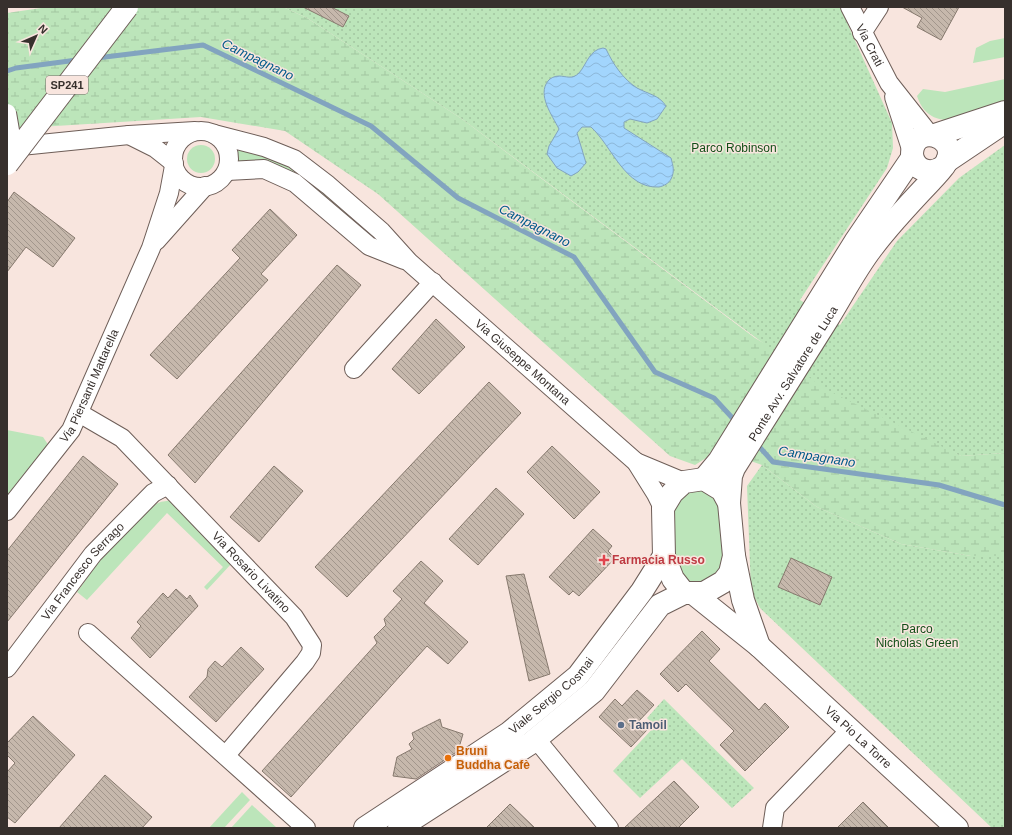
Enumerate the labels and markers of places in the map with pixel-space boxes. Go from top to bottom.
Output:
place label: Farmacia Russo [612,553,705,567]
marker: Farmacia Russo [599,555,609,565]
place label: Tamoil [629,718,667,732]
marker: Tamoil [616,720,626,730]
place label: Bruni Buddha Cafè [456,744,530,772]
marker: Bruni Buddha Cafè [443,753,453,763]

